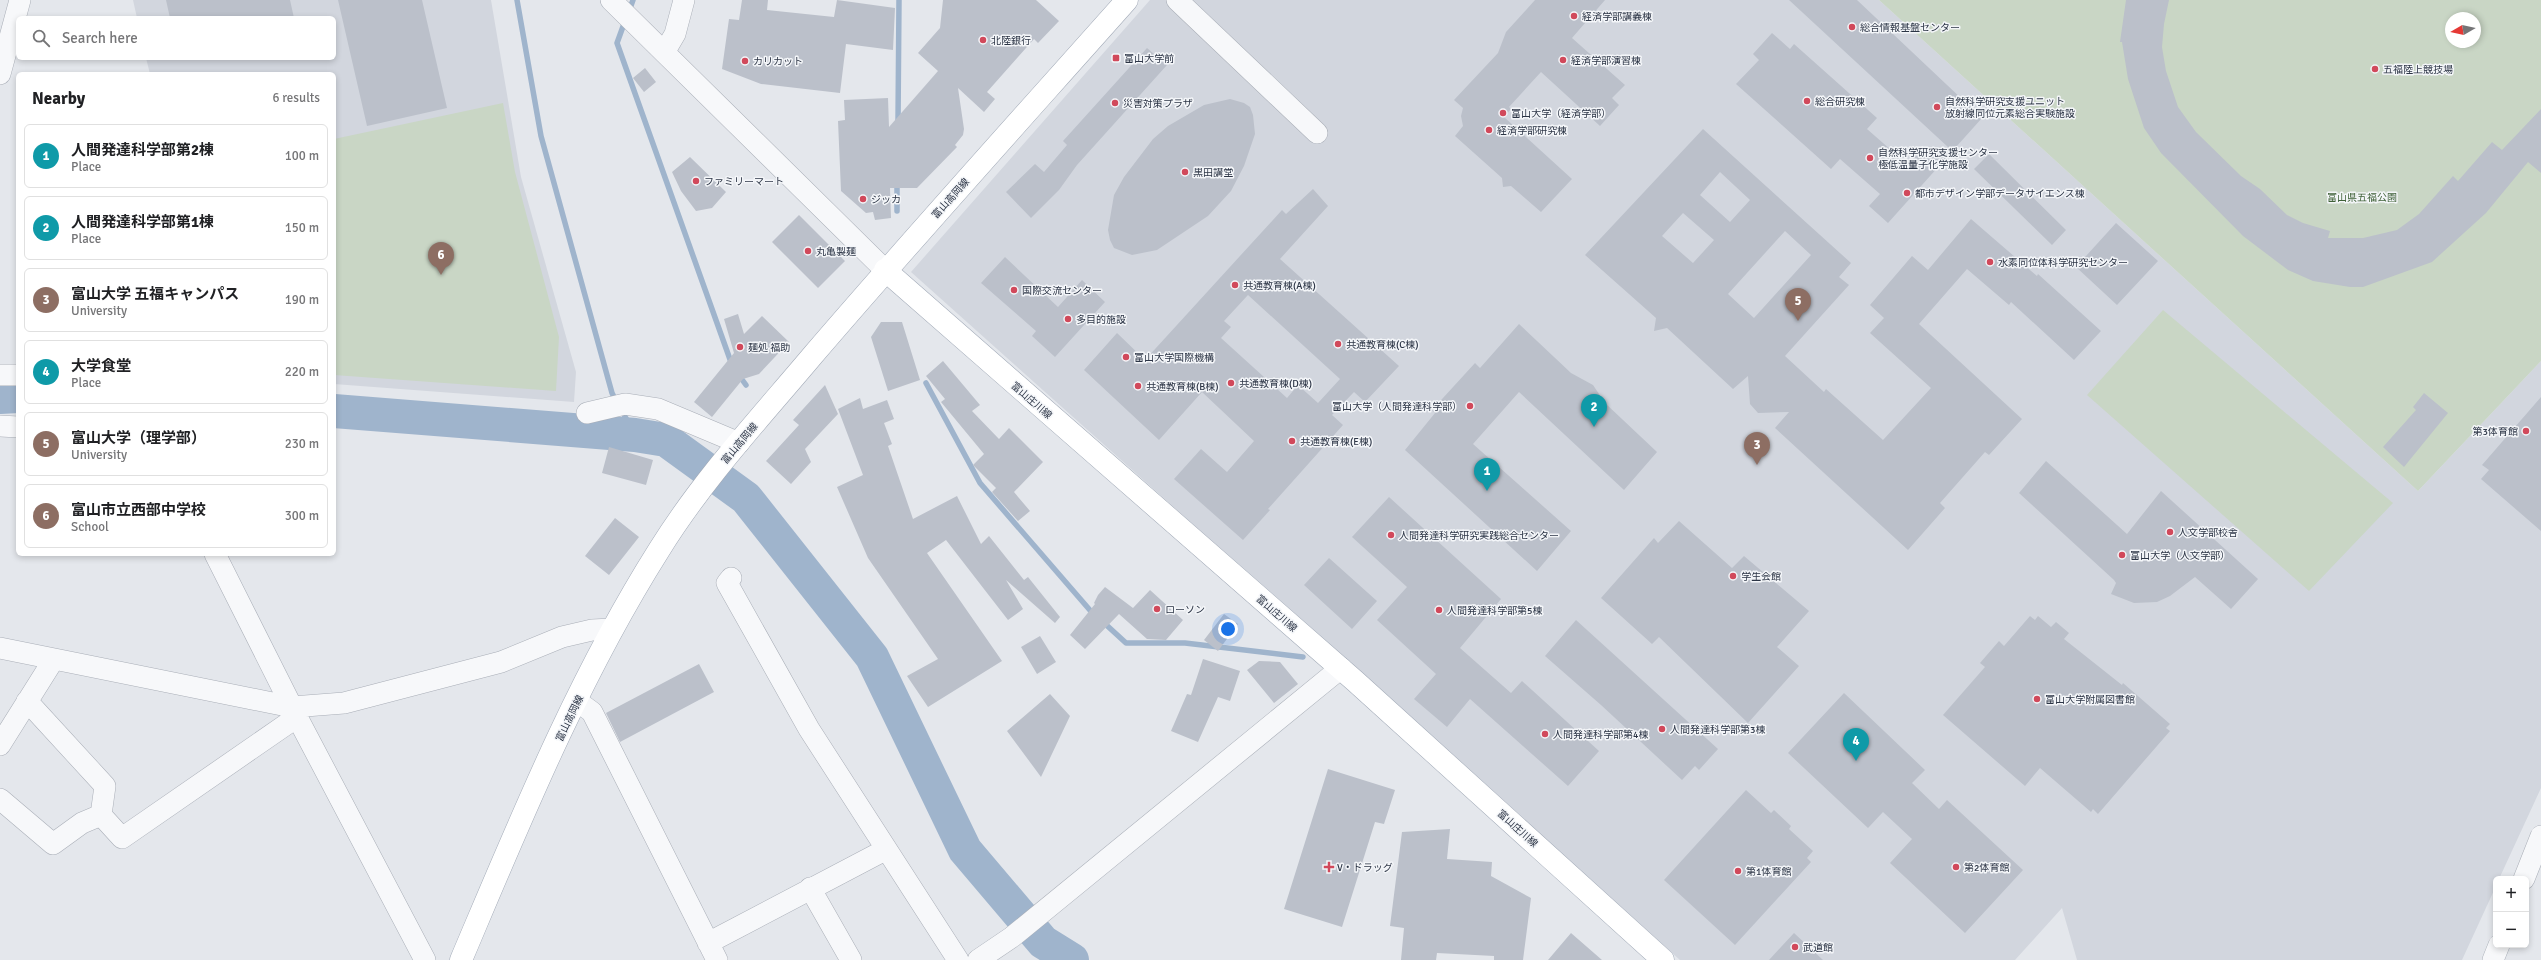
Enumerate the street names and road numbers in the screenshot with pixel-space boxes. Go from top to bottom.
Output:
street label: 富山高岡線 [930,176,972,221]
street label: 富山庄川線 [1009,380,1054,422]
street label: 富山高岡線 [719,421,760,467]
street label: 富山庄川線 [1254,593,1299,635]
street label: 富山高岡線 [554,693,586,744]
street label: 富山庄川線 [1495,808,1540,850]

